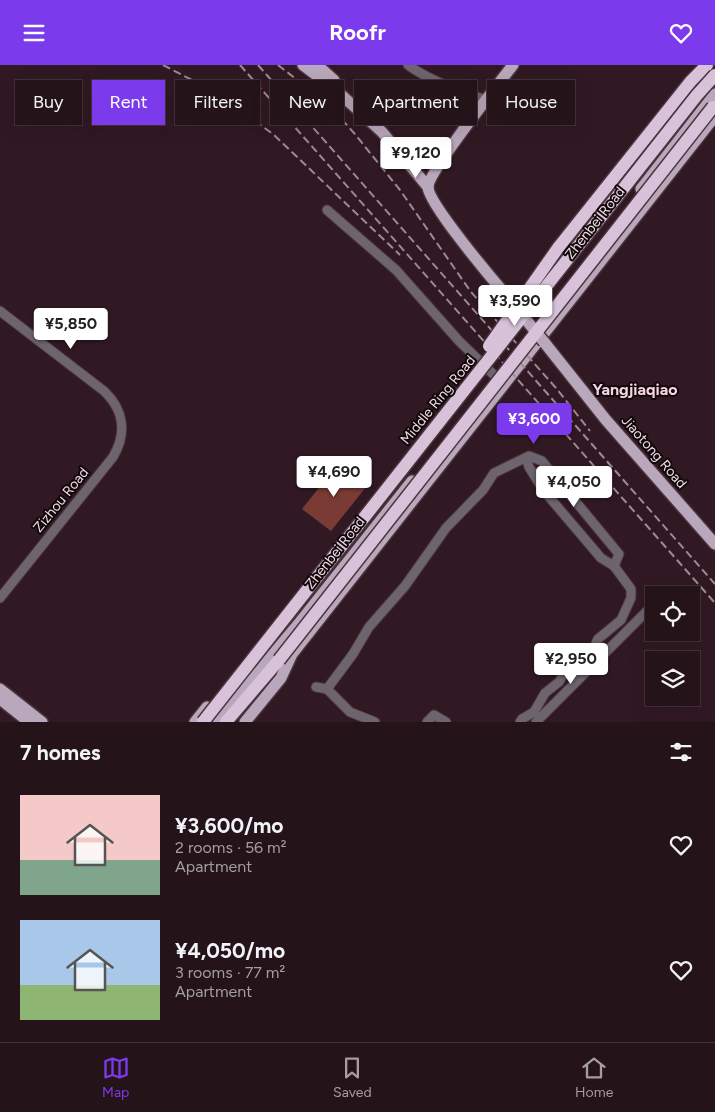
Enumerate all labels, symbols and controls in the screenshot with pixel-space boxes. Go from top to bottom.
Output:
icon: menu [20,19,48,47]
text: Roofr [329,19,386,46]
icon: heart [667,19,695,47]
chip: Buy [15,80,82,125]
chip: Rent [92,80,165,125]
chip: Filters [175,80,260,125]
chip: New [270,80,344,125]
chip: Apartment [354,80,477,125]
chip: House [487,80,575,125]
pin: ¥9,120 [375,137,457,179]
text: ¥9,120 [391,143,441,162]
street label: Zhenbei Road [562,183,628,263]
pin: ¥3,590 [474,285,556,327]
text: ¥3,590 [489,291,541,310]
pin: ¥5,850 [30,307,112,350]
text: ¥5,850 [45,314,97,333]
street label: Middle Ring Road [397,352,479,448]
district label: Yangjiaqiao [592,380,678,399]
pin: ¥3,600 [493,403,575,445]
text: ¥3,600 [508,409,560,428]
street label: Jiaotong Road [618,412,690,492]
pin: ¥4,690 [293,455,375,498]
text: ¥4,690 [308,462,360,481]
street label: Zizhou Road [30,464,92,536]
pin: ¥4,050 [533,465,615,508]
text: ¥4,050 [547,472,601,491]
street label: Zhenbei Road [302,513,368,593]
map controls [645,586,700,706]
button: locate [645,586,700,641]
pin: ¥2,950 [530,643,612,685]
text: ¥2,950 [545,649,597,668]
button: layers [645,651,700,706]
icon: filters [667,738,695,766]
text: 7 homes [20,740,101,765]
text: ¥3,600/mo [175,813,284,838]
icon: home [60,815,120,875]
icon: heart [667,831,695,859]
text: 2 rooms · 56 m² [175,838,287,857]
text: Apartment [175,857,252,876]
text: ¥4,050/mo [175,938,285,963]
icon: home [60,940,120,1000]
icon: heart [667,956,695,984]
text: 3 rooms · 77 m² [175,963,285,982]
text: Apartment [175,982,252,1001]
tab: Map [102,1054,130,1101]
tab: Saved [333,1054,372,1101]
tab: Home [575,1054,613,1101]

